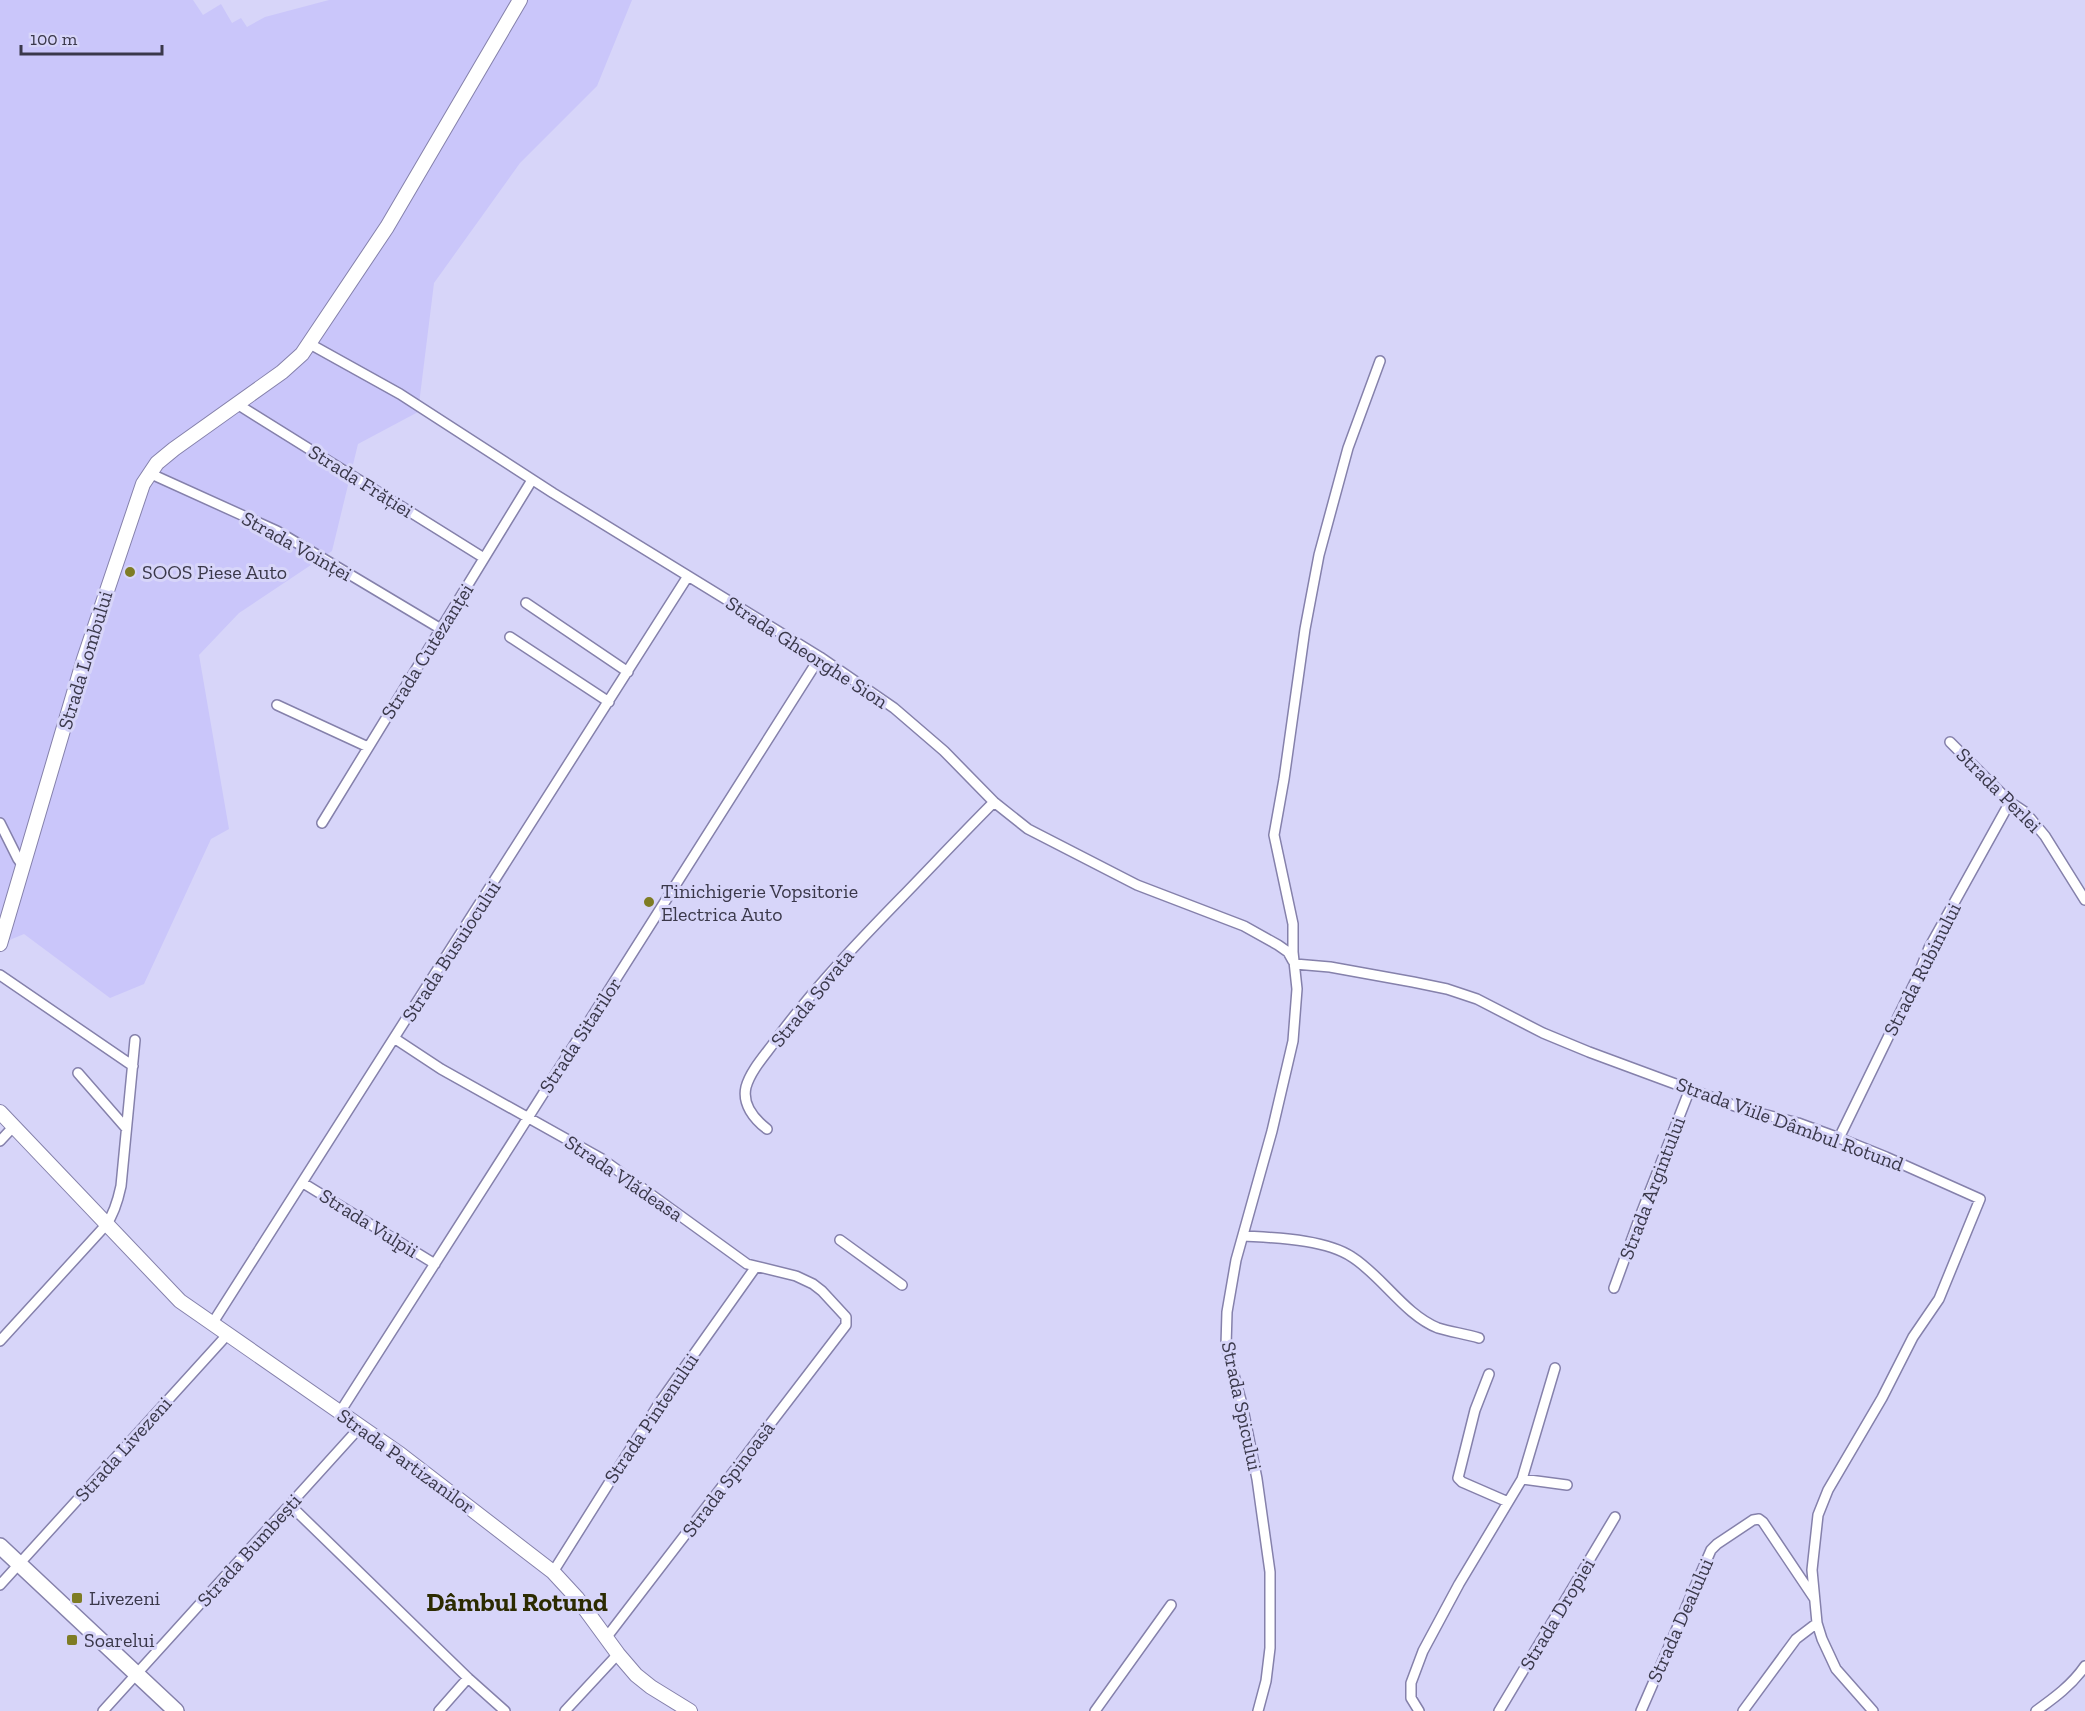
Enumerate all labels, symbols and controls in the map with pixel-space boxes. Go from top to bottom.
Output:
scale bar [21,18,162,56]
text: 100 m [30,28,78,50]
street label: Strada Frăției [304,439,418,523]
street label: Strada Voinței [238,506,357,586]
place label: SOOS Piese Auto [142,560,287,584]
marker: SOOS Piese Auto [123,565,137,579]
street label: Strada Cutezanței [376,579,478,723]
street label: Strada Lombului [53,587,118,732]
street label: Strada Gheorghe Sion [721,591,893,714]
street label: Strada Perlei [1952,743,2047,838]
street label: Strada Busuiocului [397,876,506,1026]
place label: Tinichigerie Vopsitorie Electrica Auto [661,879,858,926]
marker: Tinichigerie Vopsitorie Electrica Auto [642,895,656,909]
street label: Strada Rubinului [1878,898,1966,1039]
street label: Strada Sovata [765,944,859,1052]
street label: Strada Sitarilor [534,973,626,1097]
street label: Strada Viile Dâmbul Rotund [1673,1072,1907,1176]
street label: Strada Argintului [1614,1113,1690,1263]
street label: Strada Vlădeasa [560,1130,688,1226]
street label: Strada Vulpii [315,1183,423,1263]
street label: Strada Spicului [1217,1339,1267,1473]
street label: Strada Pintenului [599,1348,704,1488]
street label: Strada Livezeni [70,1391,177,1506]
street label: Strada Partizanilor [333,1403,479,1519]
street label: Strada Spinoasă [677,1416,779,1541]
street label: Strada Bumbești [192,1488,306,1611]
street label: Strada Dropiei [1514,1554,1600,1674]
street label: Strada Dealului [1642,1554,1718,1686]
place label: Livezeni [89,1586,161,1610]
district label: Dâmbul Rotund [426,1586,608,1618]
marker: Livezeni [70,1591,84,1605]
place label: Soarelui [84,1628,155,1652]
marker: Soarelui [65,1633,79,1647]

